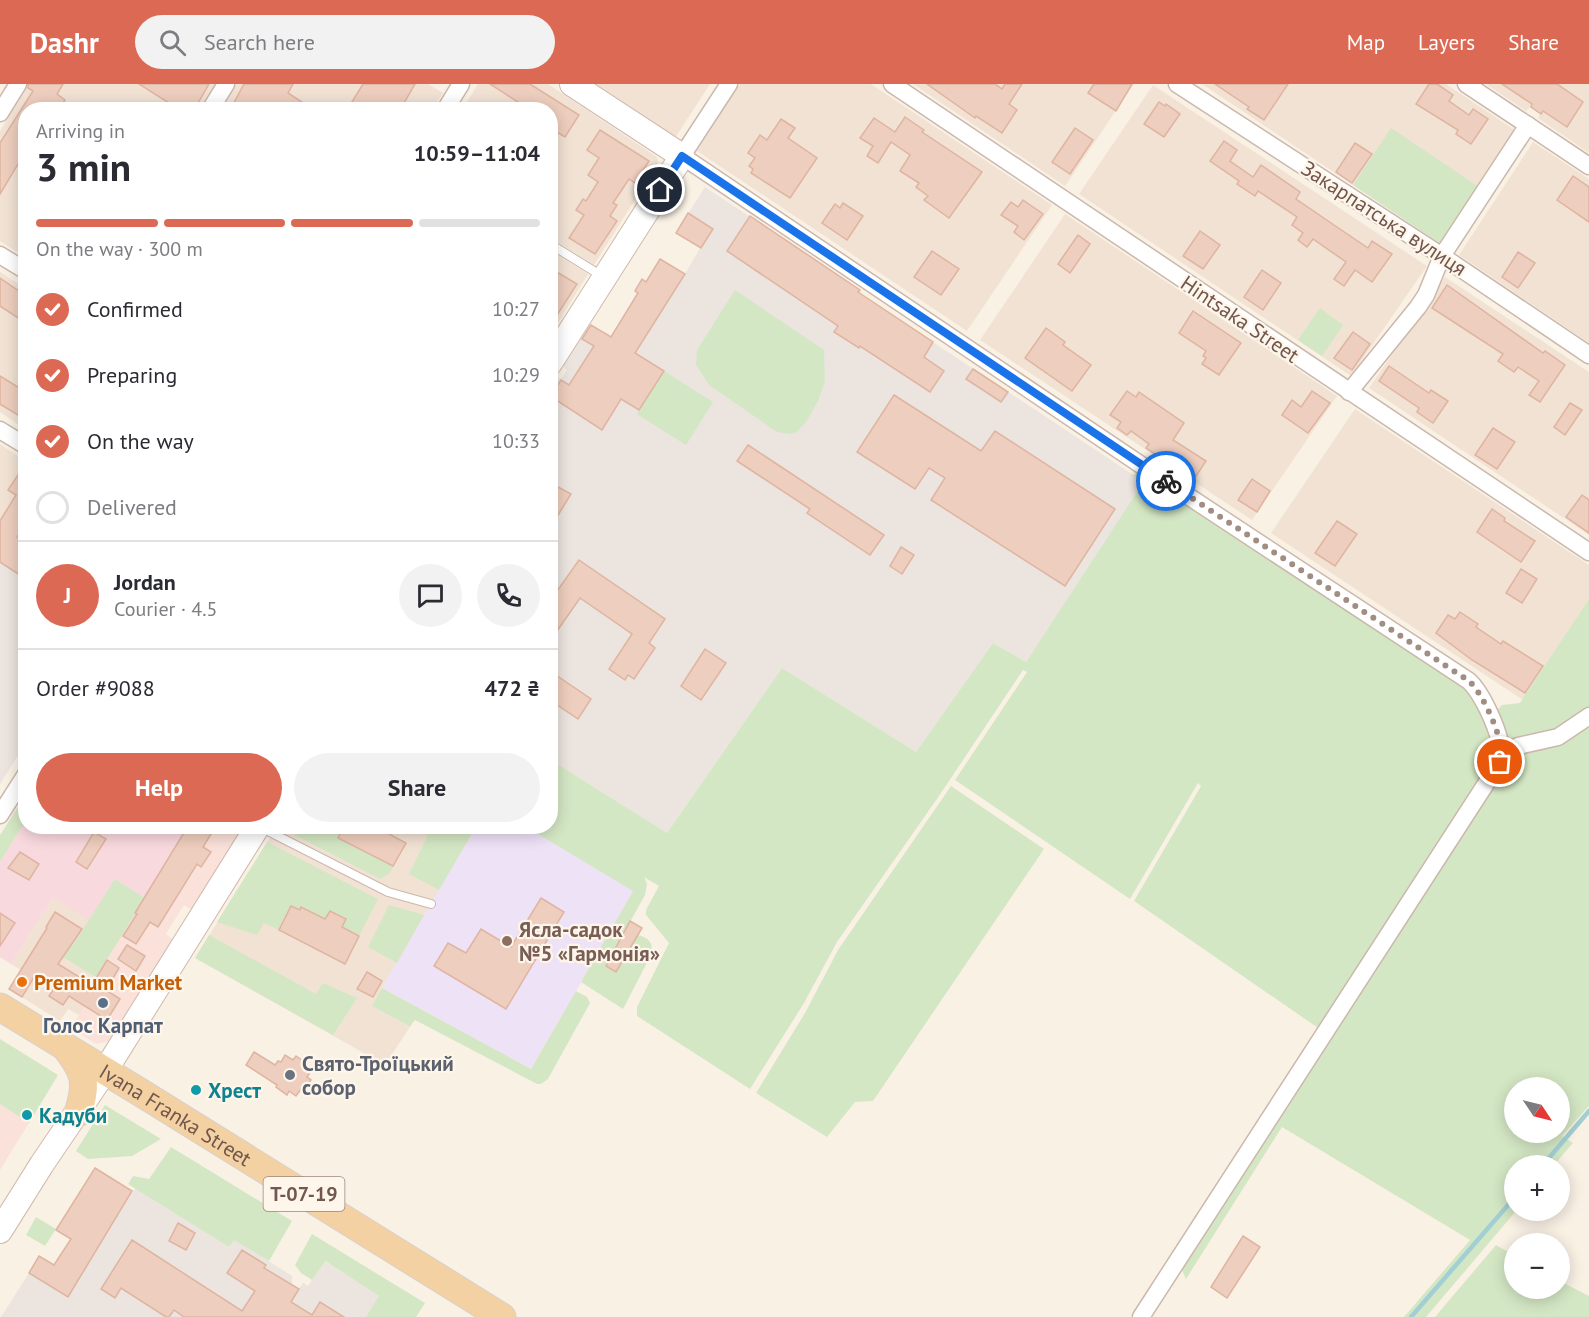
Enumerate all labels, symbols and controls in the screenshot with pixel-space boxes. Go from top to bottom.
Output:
search box [135,15,555,69]
text: Dashr [30,24,99,61]
icon: search [156,26,189,59]
text: Search here [204,28,315,56]
text: Map [1347,29,1385,56]
text: Layers [1418,29,1475,56]
text: Share [1508,29,1559,56]
text: Arriving in [36,118,125,144]
text: 10:59–11:04 [414,139,540,167]
text: 3 min [36,141,131,192]
street label: Закарпатська вулиця [1296,154,1472,282]
pin [634,164,685,215]
icon: home [643,173,676,206]
text: On the way · 300 m [36,236,203,262]
street label: Hintsaka Street [1176,269,1304,369]
icon: check [36,293,69,326]
text: Confirmed [87,295,183,323]
text: 10:27 [492,296,540,322]
icon: check [36,359,69,392]
text: Preparing [87,361,177,389]
text: 10:29 [492,362,540,388]
icon: check [36,425,69,458]
text: On the way [87,427,194,455]
text: 10:33 [492,428,540,454]
courier [1136,451,1196,511]
icon: bike [1150,465,1183,498]
text: Delivered [87,493,177,521]
button: chat [399,564,462,627]
button: phone [477,564,540,627]
text: Jordan [114,568,176,596]
text: J [64,581,71,609]
text: Courier · 4.5 [114,596,217,622]
text: Order #9088 [36,674,155,702]
text: 472 ₴ [485,674,540,702]
pin [1474,736,1525,787]
icon: bag [1483,745,1516,778]
button: Help [36,753,282,822]
button: Share [294,753,540,822]
place label: Ясла-садок №5 «Гармонія» [519,916,660,967]
marker: Ясла-садок №5 «Гармонія» [500,934,514,948]
place label: Premium Market [34,969,183,996]
marker: Premium Market [15,975,29,989]
marker: Голос Карпат [96,996,110,1010]
place label: Голос Карпат [43,1012,163,1039]
place label: Свято-Троїцький собор [302,1050,454,1101]
street label: Ivana Franka Street [95,1057,257,1172]
marker: Свято-Троїцький собор [283,1068,297,1082]
place label: Хрест [208,1077,261,1104]
north arrow [1504,1077,1570,1143]
map controls [1504,1077,1570,1299]
marker: Хрест [189,1083,203,1097]
place label: Кадуби [39,1102,107,1129]
marker: Кадуби [20,1108,34,1122]
button: + [1504,1155,1570,1221]
road number: Т-07-19 [264,1177,344,1211]
button: − [1504,1233,1570,1299]

